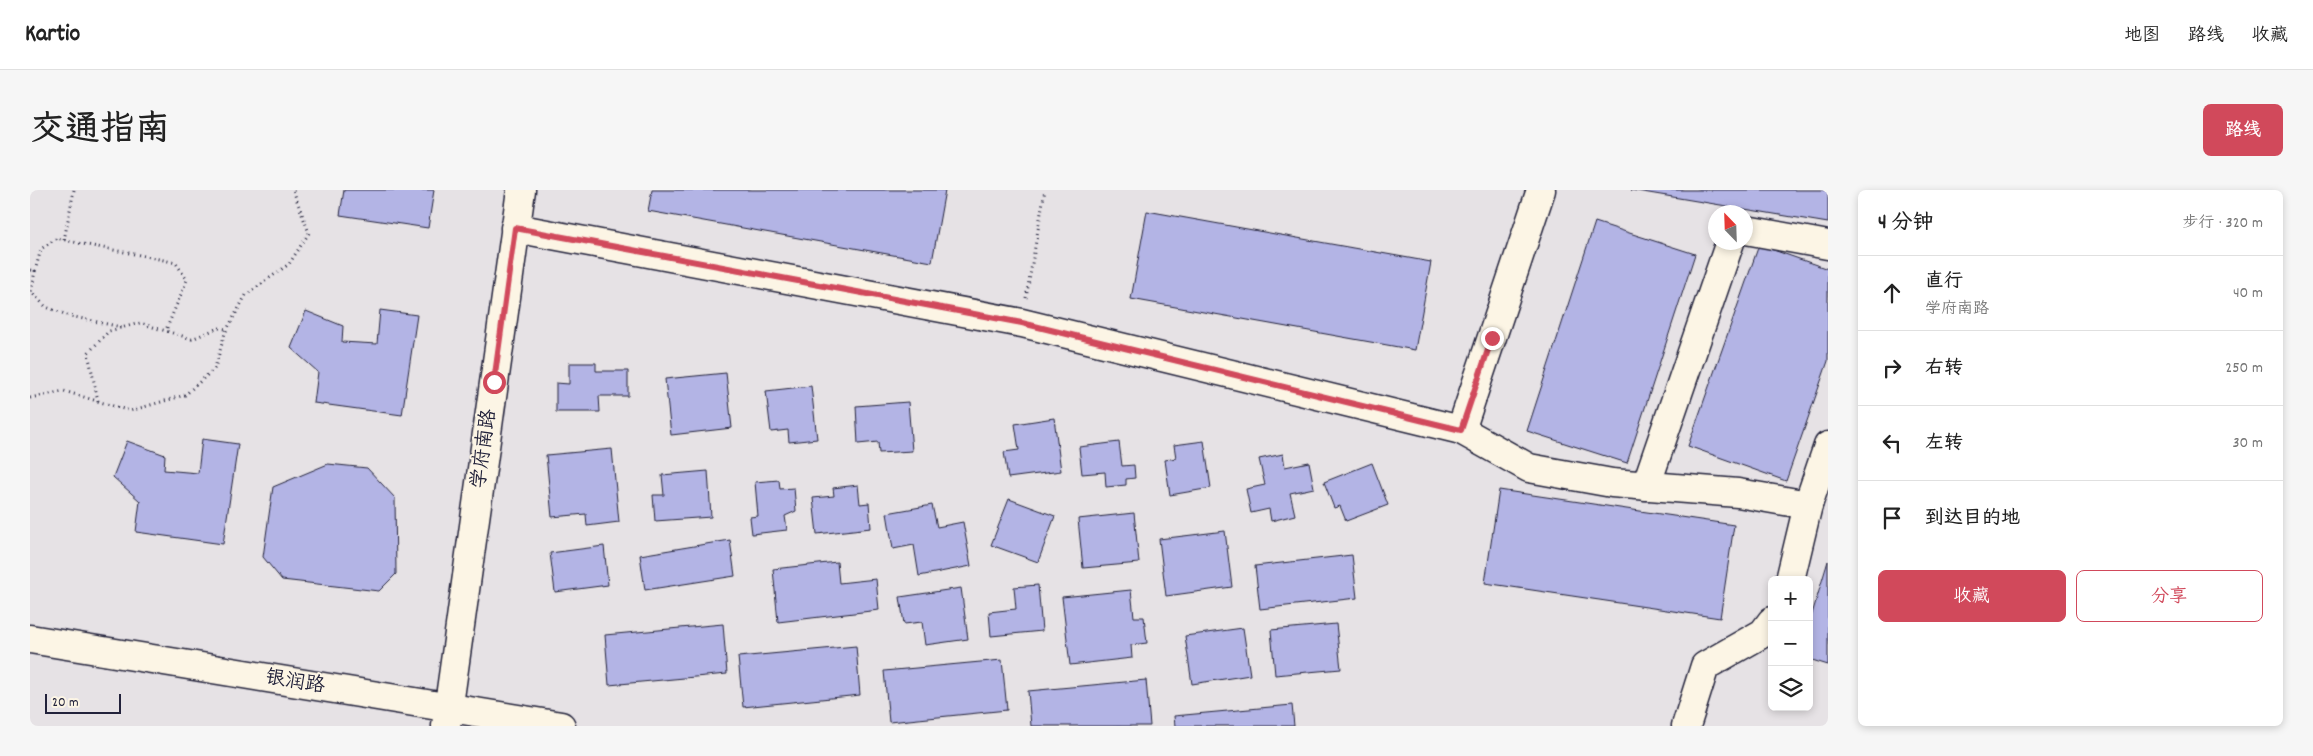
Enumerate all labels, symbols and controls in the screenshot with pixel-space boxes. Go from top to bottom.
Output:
text: Kartio [25,18,80,52]
text: 地图 [2124,24,2160,49]
text: 路线 [2188,24,2224,49]
text: 收藏 [2252,24,2288,49]
button: 路线 [2203,104,2283,156]
text: 交通指南 [30,107,170,157]
north arrow [1708,205,1753,250]
text: 4 分钟 [1878,209,1934,239]
text: 步行 · 320 m [2183,212,2263,235]
text: 直行 [1925,269,1963,296]
icon: ahead [1878,279,1906,307]
text: 40 m [2233,282,2263,305]
text: 学府南路 [1925,298,1989,321]
route end [1481,327,1504,350]
icon: right [1878,354,1906,382]
text: 右转 [1925,356,1963,383]
text: 250 m [2225,357,2263,380]
route start [483,371,506,394]
street label: 学府南路 [466,406,505,491]
icon: left [1878,429,1906,457]
text: 左转 [1925,431,1963,458]
text: 30 m [2233,432,2263,455]
icon: arrive [1878,504,1906,532]
text: 到达目的地 [1925,506,2020,533]
button: 收藏 [1878,570,2066,622]
button: 分享 [2076,570,2263,622]
map controls [1768,576,1813,711]
button: + [1768,576,1813,621]
button: − [1768,621,1813,666]
street label: 银润路 [263,664,328,702]
button: layers [1768,666,1813,711]
scale bar [45,691,121,714]
text: 20 m [52,693,79,713]

